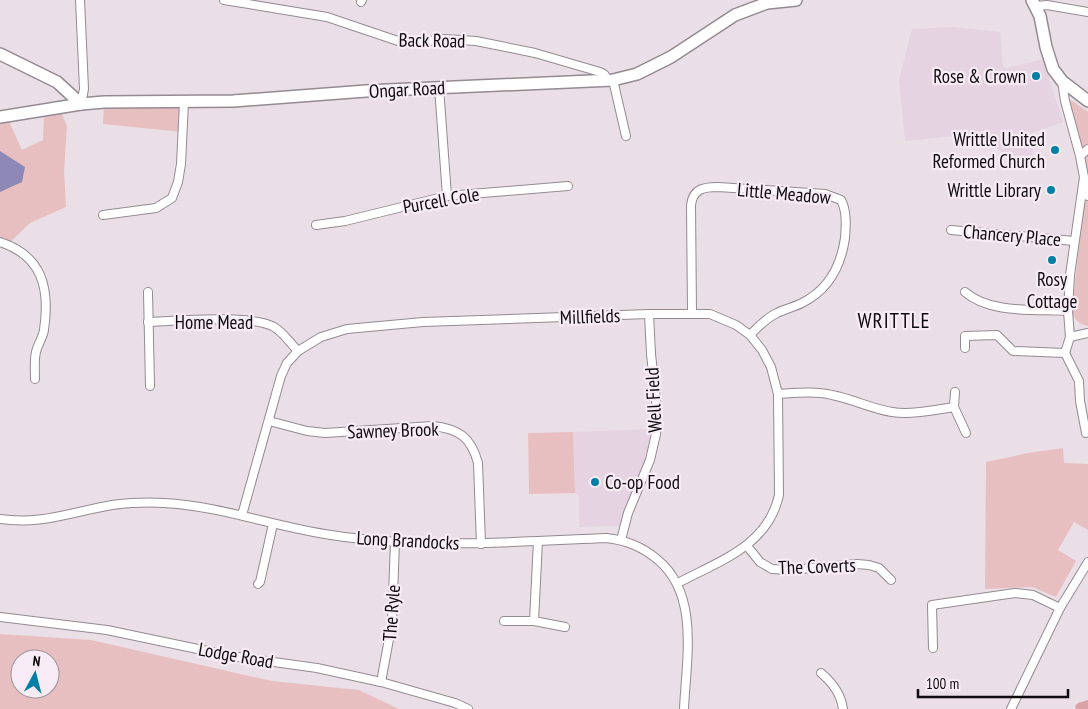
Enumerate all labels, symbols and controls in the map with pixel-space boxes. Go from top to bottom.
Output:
street label: Back Road [398,27,466,53]
place label: Rose & Crown [933,64,1026,88]
marker: Rose & Crown [1030,70,1042,82]
street label: Ongar Road [368,75,446,103]
place label: Writtle United Reformed Church [933,127,1045,173]
marker: Writtle United Reformed Church [1049,144,1061,156]
street label: Little Meadow [736,177,833,209]
place label: Writtle Library [947,178,1042,202]
street label: Purcell Cole [401,181,481,219]
marker: Writtle Library [1045,184,1057,196]
street label: Chancery Place [962,219,1062,251]
marker: Rosy Cottage [1046,254,1058,266]
place label: Rosy Cottage [1027,267,1077,313]
street label: Millfields [559,303,621,329]
district label: WRITTLE [857,307,931,334]
street label: Home Mead [175,310,253,334]
street label: Well Field [639,367,667,433]
street label: Sawney Brook [347,416,440,444]
place label: Co-op Food [605,470,680,494]
marker: Co-op Food [589,476,601,488]
street label: Long Brandocks [356,525,460,555]
street label: The Coverts [778,553,856,579]
street label: The Ryle [377,584,405,642]
street label: Lodge Road [197,637,275,673]
north arrow [10,649,60,699]
text: N [32,652,41,670]
scale bar [918,666,1068,698]
text: 100 m [926,674,959,693]

